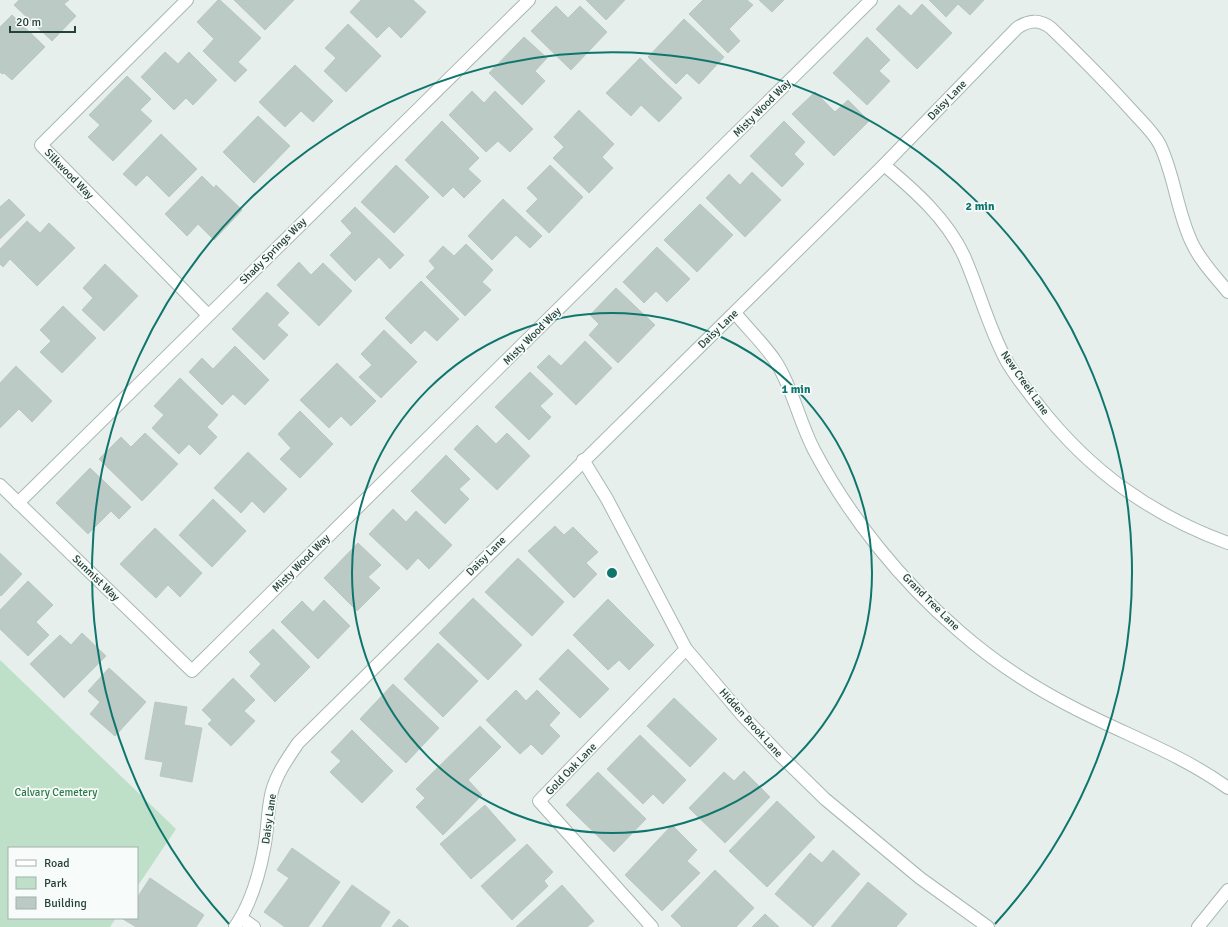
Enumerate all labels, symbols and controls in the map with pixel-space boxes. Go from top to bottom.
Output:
scale bar [10,8,75,34]
text: 20 m [16,15,41,30]
street label: Misty Wood Way [730,76,794,140]
street label: Daisy Lane [925,77,969,123]
street label: Silkwood Way [42,146,97,202]
text: 2 min [966,199,995,214]
street label: Shady Springs Way [237,214,310,287]
street label: Misty Wood Way [500,304,564,368]
street label: Daisy Lane [695,307,741,351]
street label: New Creek Lane [998,348,1052,418]
text: 1 min [782,382,811,397]
street label: Misty Wood Way [269,531,333,595]
street label: Daisy Lane [463,533,509,579]
street label: Sunmist Way [70,552,123,604]
centre of rings [605,566,619,580]
street label: Grand Tree Lane [900,571,962,633]
street label: Hidden Brook Lane [717,686,785,760]
street label: Gold Oak Lane [543,740,599,798]
park label: Calvary Cemetery [15,786,98,799]
street label: Daisy Lane [259,793,279,845]
legend [8,847,138,919]
text: Road [44,856,70,871]
text: Park [44,876,67,891]
text: Building [44,896,87,911]

